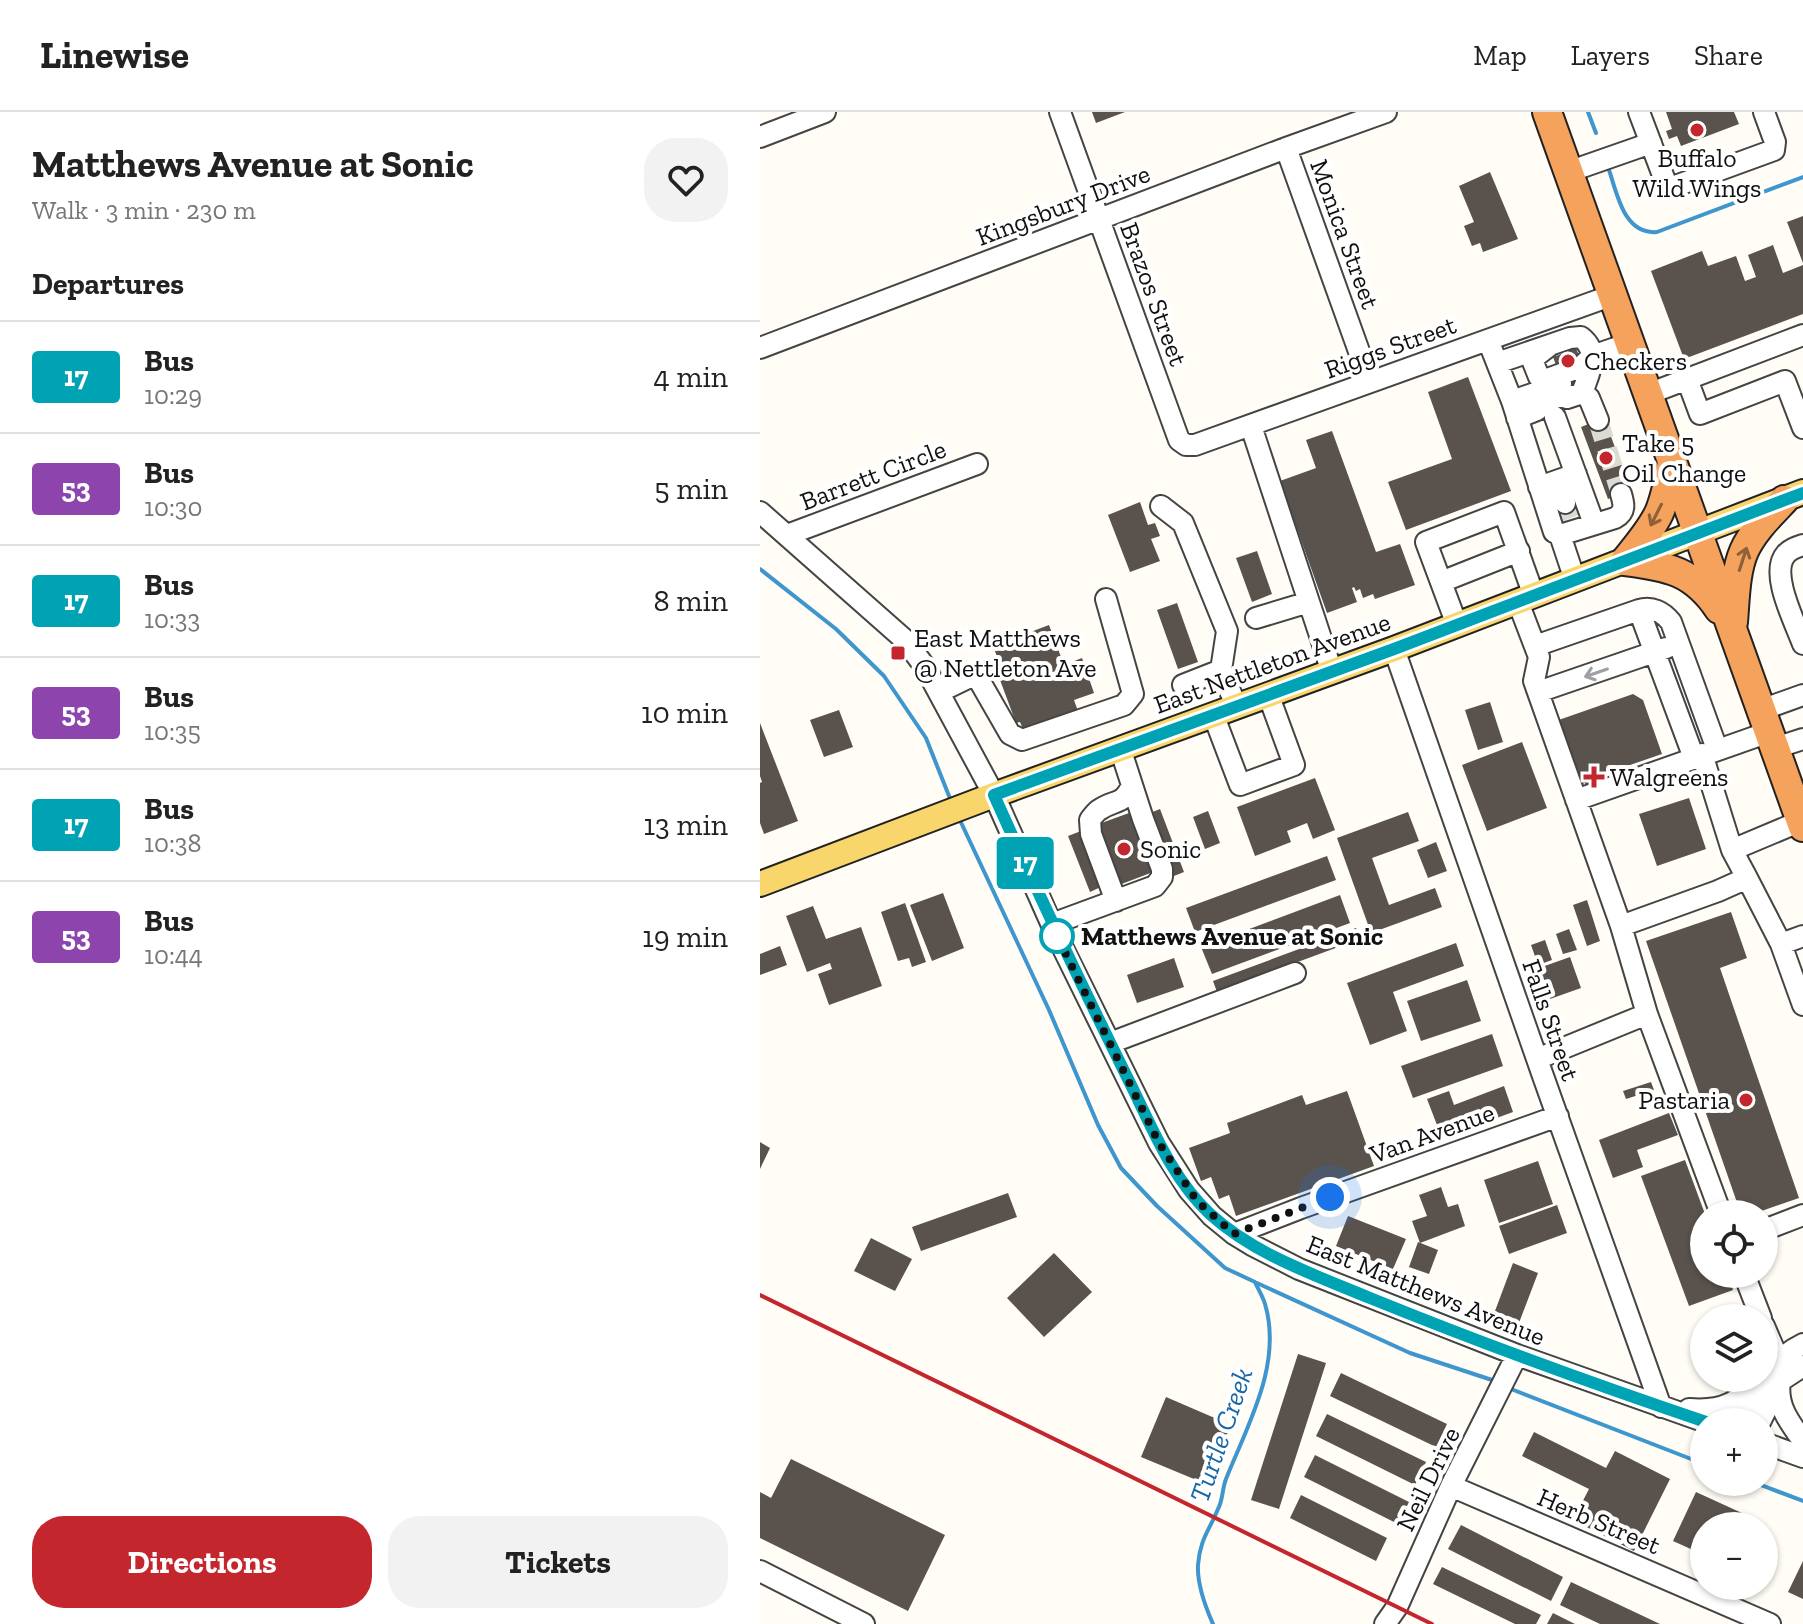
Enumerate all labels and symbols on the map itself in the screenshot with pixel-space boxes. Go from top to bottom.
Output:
marker: Buffalo Wild Wings [1688,121,1706,139]
place label: Buffalo Wild Wings [1632,142,1762,204]
street label: Monica Street [1303,155,1387,313]
street label: Kingsbury Drive [972,157,1154,253]
street label: Brazos Street [1113,218,1195,370]
street label: Riggs Street [1320,308,1460,386]
place label: Checkers [1584,345,1687,377]
marker: Checkers [1559,352,1577,370]
place label: Take 5 Oil Change [1622,427,1746,489]
street label: Barrett Circle [796,433,950,517]
marker: Take 5 Oil Change [1597,449,1615,467]
one-way arrow [1648,502,1664,526]
one-way arrow [1736,546,1751,572]
street label: East Nettleton Avenue [1149,605,1395,721]
place label: East Matthews @ Nettleton Ave [914,622,1096,684]
marker: East Matthews @ Nettleton Ave [889,644,907,662]
one-way arrow [1584,666,1609,681]
place label: Walgreens [1610,761,1729,793]
marker: Walgreens [1585,768,1603,786]
place label: Sonic [1140,833,1201,865]
line badge: 17 [989,837,1061,889]
marker: Sonic [1115,840,1133,858]
marker: Matthews Avenue at Sonic [1040,919,1074,953]
place label: Matthews Avenue at Sonic [1081,920,1383,952]
street label: Falls Street [1515,955,1587,1085]
place label: Pastaria [1638,1084,1730,1116]
marker: Pastaria [1737,1091,1755,1109]
street label: Van Avenue [1364,1096,1499,1171]
your location [1310,1177,1350,1217]
street label: East Matthews Avenue [1302,1228,1550,1352]
water label: Turtle Creek [1183,1363,1259,1507]
street label: Neil Drive [1389,1422,1467,1536]
street label: Herb Street [1533,1481,1666,1561]

